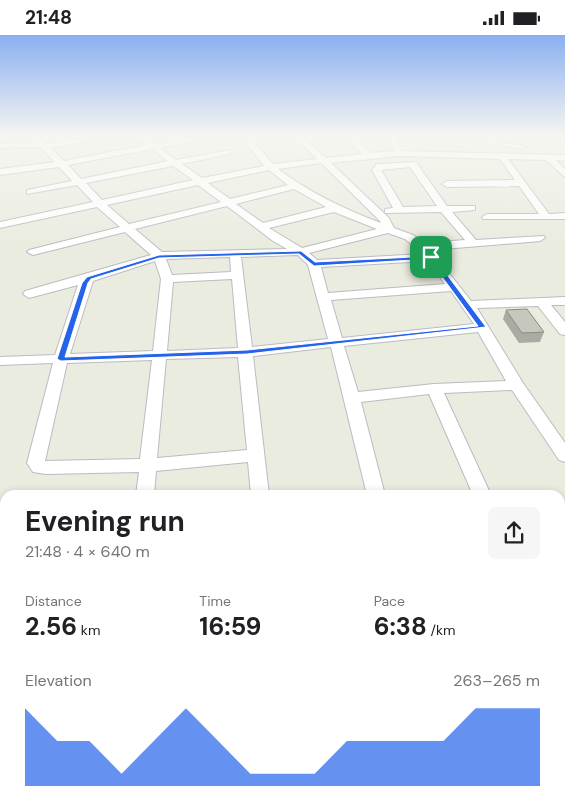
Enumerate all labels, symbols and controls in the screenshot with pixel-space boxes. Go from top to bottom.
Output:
text: 21:48 [25,5,72,30]
pin [410,236,452,278]
icon: arrive [417,243,445,271]
text: Evening run [25,503,185,540]
button: share [488,507,540,559]
text: 21:48 · 4 × 640 m [25,541,150,562]
text: Distance [25,592,82,610]
text: Time [199,592,231,610]
text: Pace [374,592,405,610]
text: 2.56 [25,610,77,643]
text: 16:59 [199,610,261,643]
text: 6:38 [374,610,427,643]
text: km [77,621,100,639]
text: /km [427,621,456,639]
text: Elevation [25,670,92,691]
text: 263–265 m [453,670,540,691]

